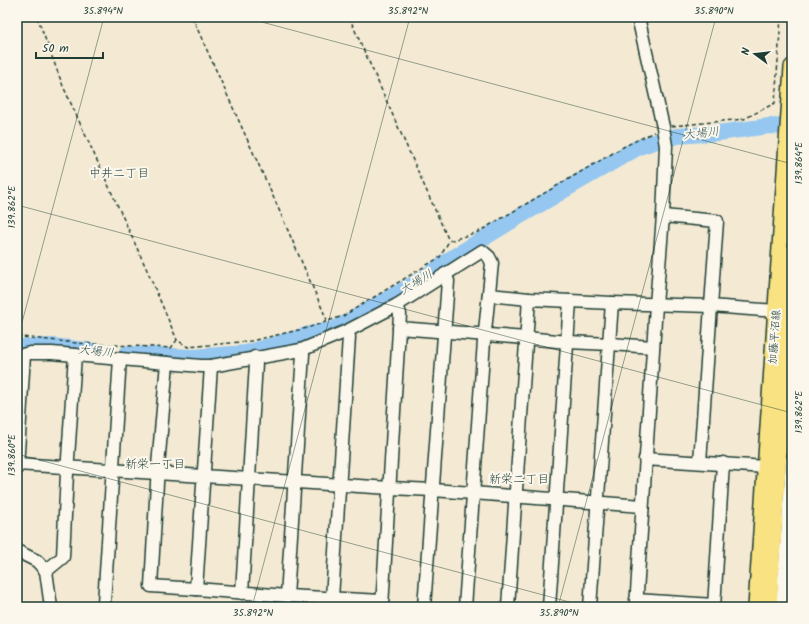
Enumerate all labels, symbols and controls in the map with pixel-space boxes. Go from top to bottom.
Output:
text: 35.894°N [83,3,123,19]
text: 35.892°N [388,3,428,19]
text: 35.890°N [694,3,734,19]
scale bar [36,34,103,60]
north arrow [735,34,775,74]
text: 50 m [42,39,69,58]
text: N [737,46,756,57]
water label: 大場川 [682,122,720,145]
text: 139.864°E [791,141,807,184]
district label: 中井二丁目 [89,164,149,183]
text: 139.862°E [4,184,20,228]
water label: 大場川 [396,265,437,300]
street label: 加藤平沼線 [764,309,786,365]
water label: 大場川 [77,340,115,363]
text: 139.862°E [791,389,807,433]
text: 139.860°E [4,433,20,476]
district label: 新栄一丁目 [125,455,185,474]
district label: 新栄二丁目 [489,470,549,489]
text: 35.892°N [233,605,273,621]
text: 35.890°N [539,605,579,621]

